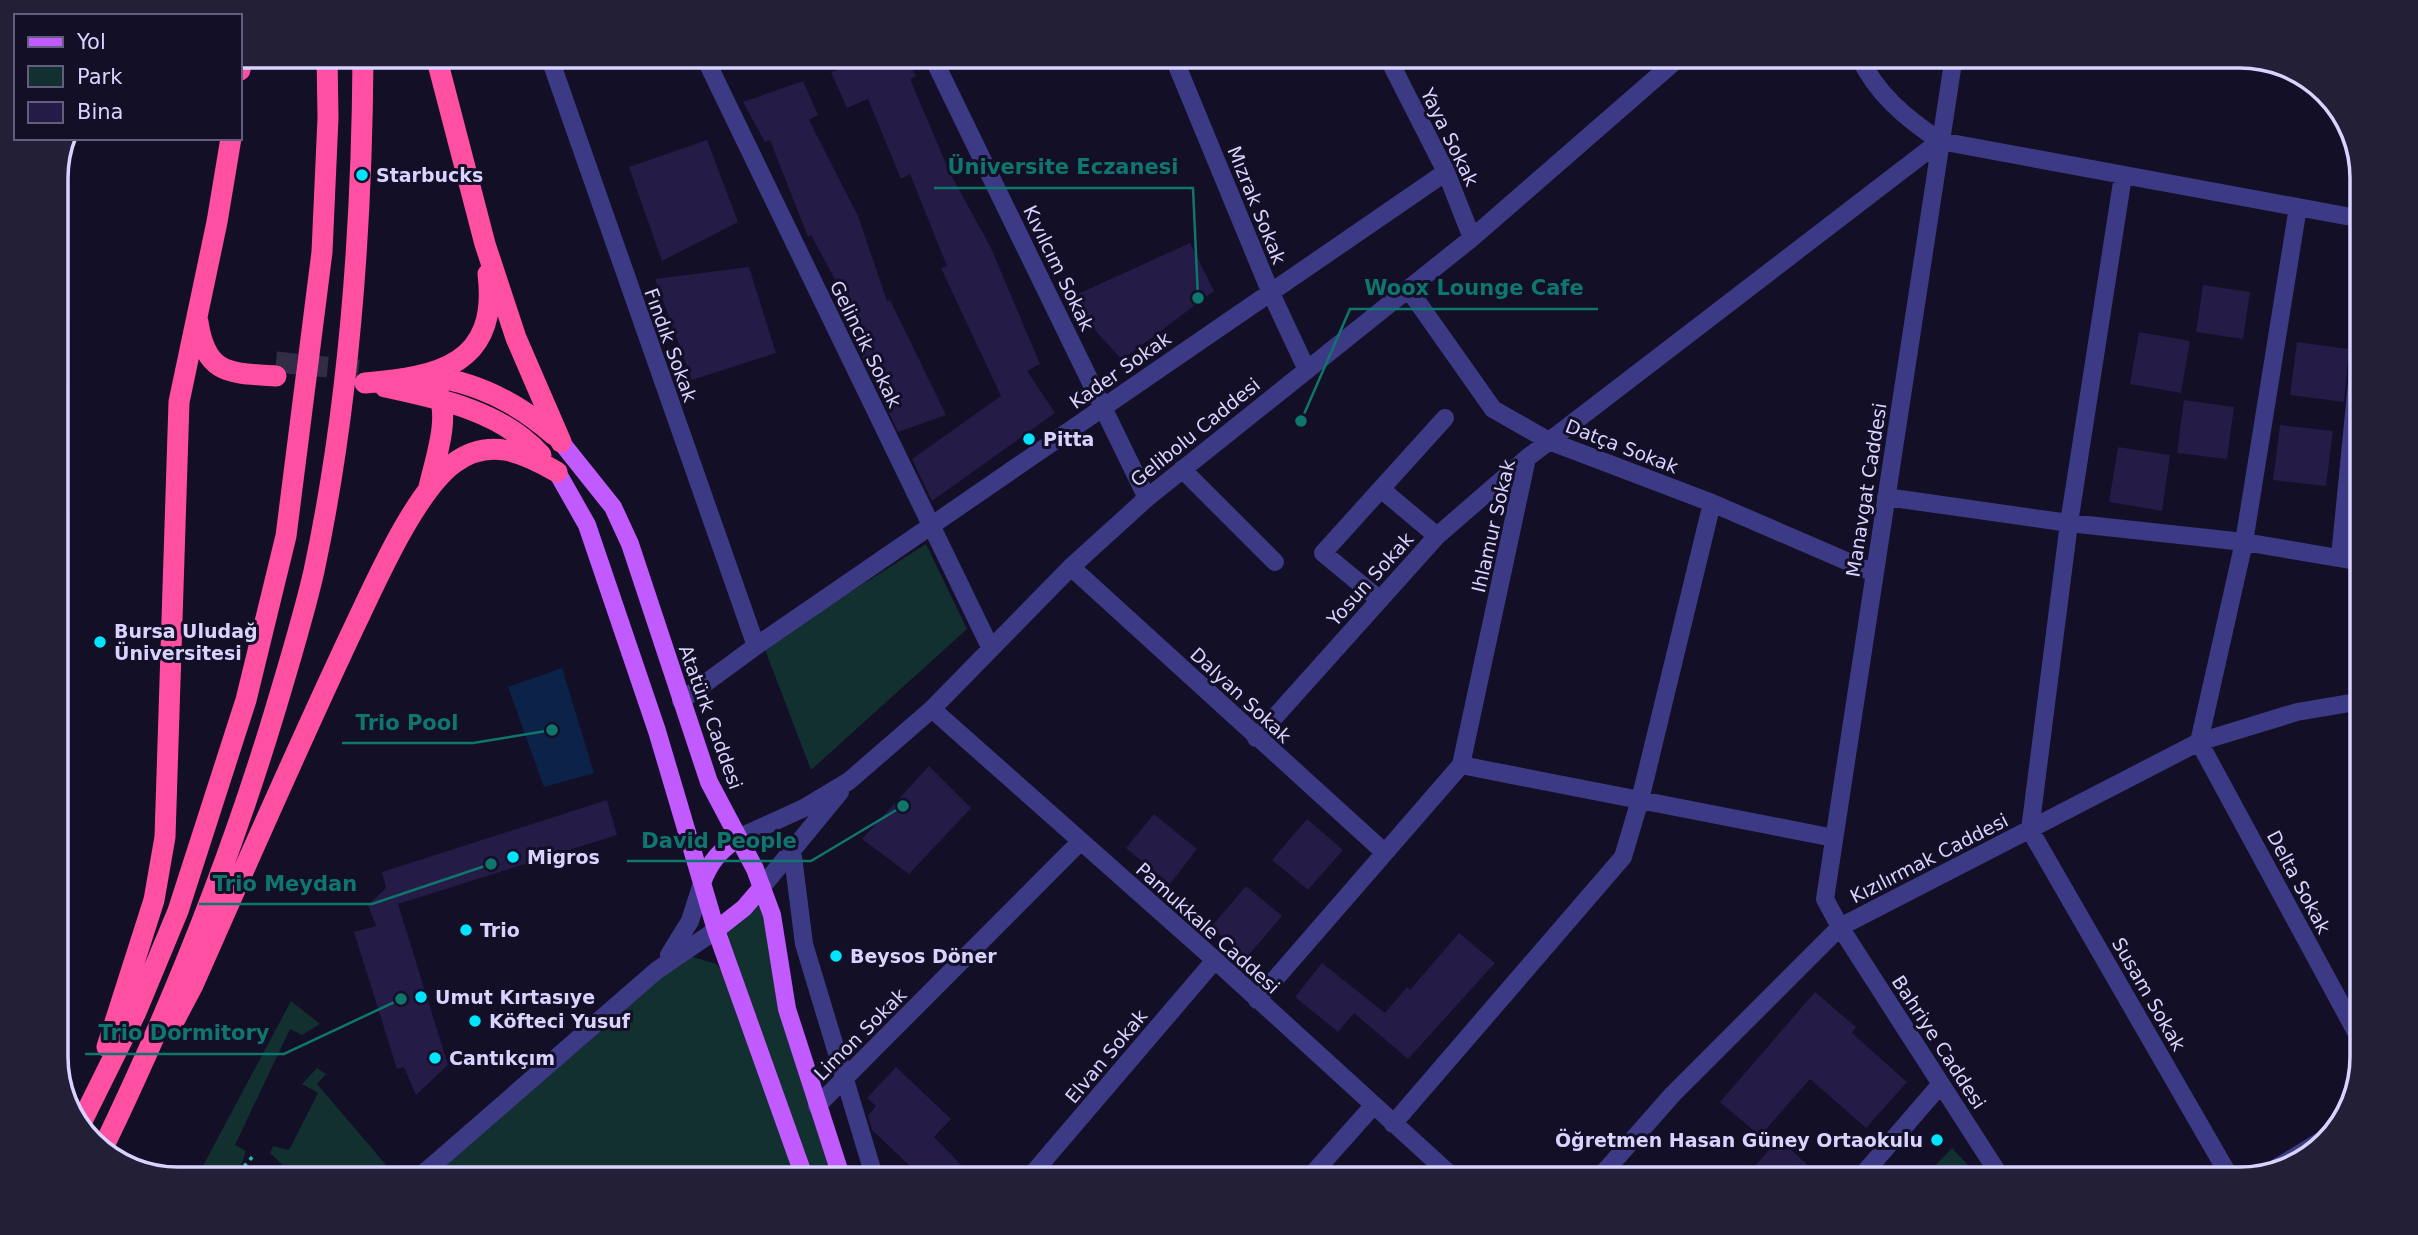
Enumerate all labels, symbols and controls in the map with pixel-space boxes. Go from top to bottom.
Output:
legend [14,14,242,140]
text: Yol [76,30,106,54]
text: Park [77,65,123,89]
street label: Yaya Sokak [1416,83,1483,190]
text: Bina [77,100,123,124]
street label: Mızrak Sokak [1223,143,1291,267]
callout: Üniversite Eczanesi [934,146,1193,188]
text: Üniversite Eczanesi [948,154,1178,179]
place label: Starbucks [376,164,483,186]
marker: Starbucks [354,167,370,183]
street label: Kıvılcım Sokak [1019,202,1099,334]
callout: Woox Lounge Cafe [1350,267,1598,309]
text: Woox Lounge Cafe [1364,276,1584,300]
street label: Gelincik Sokak [826,277,906,411]
street label: Fındık Sokak [640,285,702,405]
street label: Kader Sokak [1065,327,1175,413]
street label: Gelibolu Caddesi [1126,373,1264,491]
street label: Manavgat Caddesi [1841,401,1891,579]
street label: Datça Sokak [1563,414,1681,478]
place label: Pitta [1043,428,1094,450]
marker: Pitta [1021,431,1037,447]
street label: Ihlamur Sokak [1467,457,1519,595]
street label: Yosun Sokak [1322,528,1418,631]
place label: Bursa Uludağ Üniversitesi [114,620,258,664]
marker: Bursa Uludağ Üniversitesi [92,634,108,650]
street label: Atatürk Caddesi [675,642,747,792]
street label: Dalyan Sokak [1186,643,1296,747]
callout: Trio Pool [342,701,473,743]
text: Trio Pool [356,711,458,735]
street label: Kızılırmak Caddesi [1846,809,2012,907]
callout: David People [627,819,811,861]
street label: Delta Sokak [2263,827,2335,937]
text: David People [641,829,797,853]
place label: Migros [527,846,600,868]
marker: Migros [505,849,521,865]
street label: Pamukkale Caddesi [1132,858,1284,998]
callout: Trio Meydan [199,862,372,904]
text: Trio Meydan [213,872,357,896]
place label: Trio [480,919,520,941]
marker: Trio [458,922,474,938]
street label: Susam Sokak [2108,933,2190,1055]
place label: Beysos Döner [850,945,997,967]
marker: Beysos Döner [828,948,844,964]
street label: Bahriye Caddesi [1888,971,1990,1113]
street label: Limon Sokak [809,983,911,1085]
place label: Umut Kırtasıye [435,986,595,1008]
marker: Umut Kırtasıye [413,989,429,1005]
street label: Elvan Sokak [1061,1005,1151,1107]
place label: Köfteci Yusuf [489,1010,631,1032]
callout: Trio Dormitory [85,1012,284,1054]
marker: Köfteci Yusuf [467,1013,483,1029]
text: Trio Dormitory [98,1021,270,1045]
place label: Cantıkçım [449,1047,555,1069]
marker: Cantıkçım [427,1050,443,1066]
place label: Öğretmen Hasan Güney Ortaokulu [1555,1128,1923,1151]
marker: Öğretmen Hasan Güney Ortaokulu [1929,1132,1945,1148]

